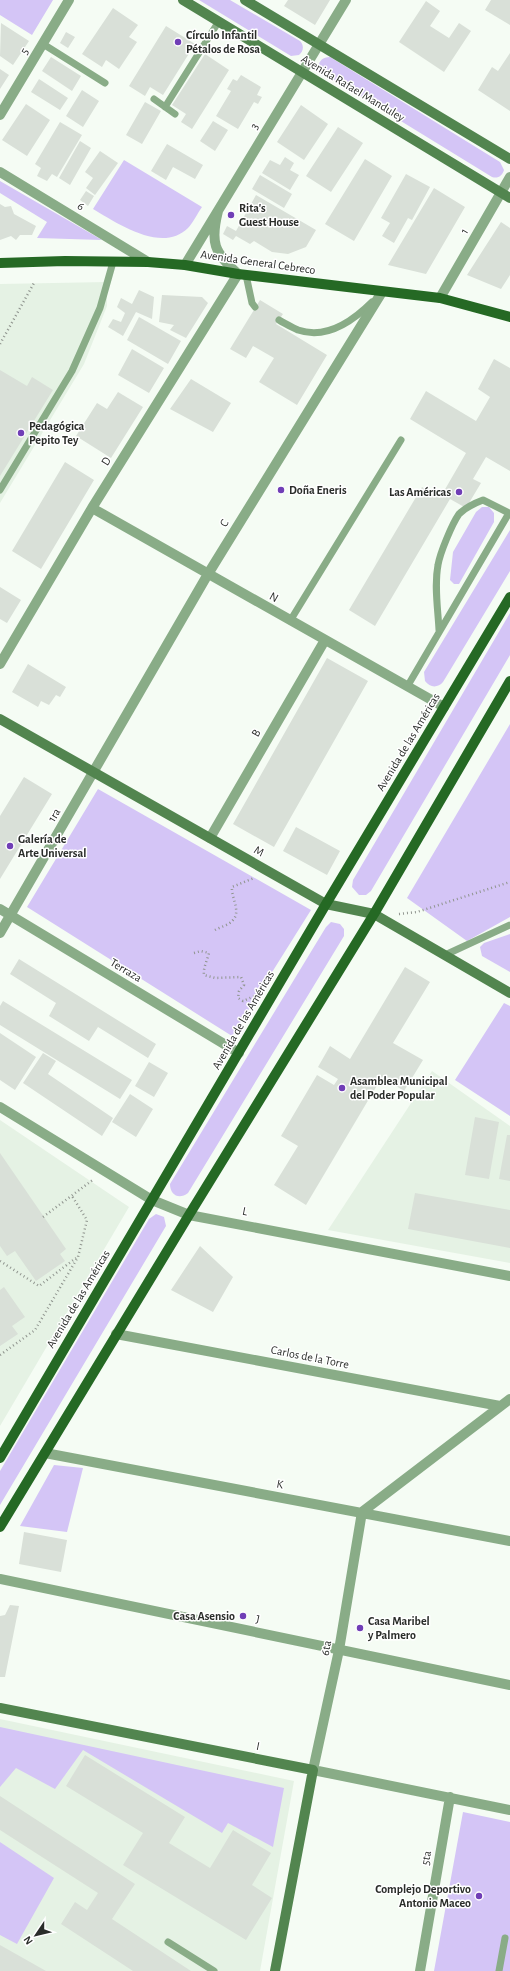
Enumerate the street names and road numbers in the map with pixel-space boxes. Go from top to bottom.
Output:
street label: 5 [18,46,30,56]
street label: Avenida Rafael Manduley [299,52,407,124]
street label: 3 [248,121,260,131]
street label: 6 [75,199,87,213]
street label: 1 [458,226,470,236]
street label: Avenida General Cebreco [200,248,316,276]
street label: D [99,454,113,467]
street label: C [217,517,231,529]
street label: N [268,590,280,604]
street label: Avenida de las Américas [374,691,442,793]
street label: B [249,727,263,739]
street label: 1ra [45,806,63,824]
street label: M [252,843,266,859]
street label: Terraza [108,956,144,984]
street label: Avenida de las Américas [210,969,276,1071]
street label: L [241,1205,249,1217]
street label: Avenida de las Américas [44,1248,112,1350]
street label: Carlos de la Torre [270,1344,350,1370]
street label: K [276,1477,285,1491]
street label: J [255,1613,261,1625]
street label: 6ta [319,1639,333,1657]
street label: I [255,1740,261,1752]
street label: 5ta [419,1849,433,1866]

